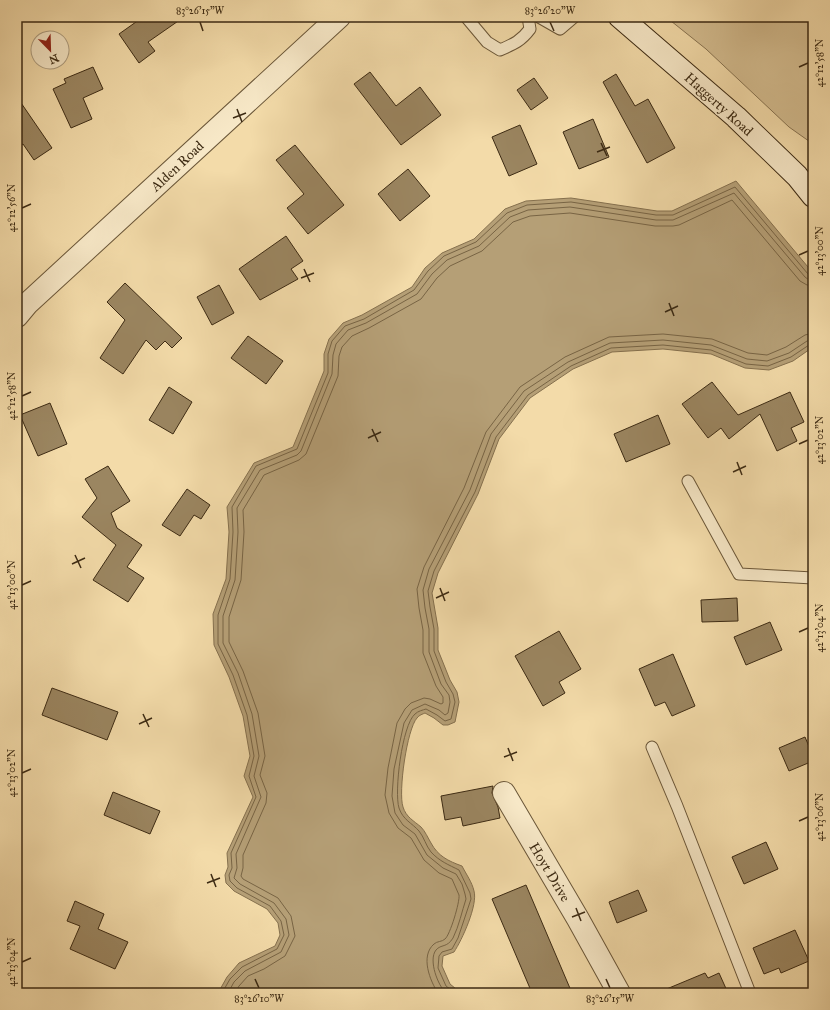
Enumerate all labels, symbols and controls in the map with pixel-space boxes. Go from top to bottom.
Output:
text: 83°26'15"W [176,5,225,17]
text: 83°26'20"W [525,5,576,17]
north arrow [30,30,70,70]
text: 42°12'58"N [814,38,826,87]
text: N [46,51,61,67]
street label: Haggerty Road [681,69,757,140]
street label: Alden Road [147,137,207,196]
text: 42°12'56"N [6,183,18,232]
text: 42°13'00"N [814,226,826,276]
text: 42°12'58"N [6,371,18,420]
text: 42°13'02"N [814,415,826,464]
text: 42°13'00"N [6,560,18,610]
text: 42°13'04"N [814,603,826,653]
text: 42°13'02"N [6,748,18,797]
text: 42°13'06"N [814,792,826,841]
street label: Hoyt Drive [525,840,574,905]
text: 42°13'04"N [6,937,18,987]
text: 83°26'10"W [234,993,284,1005]
text: 83°26'15"W [586,993,635,1005]

